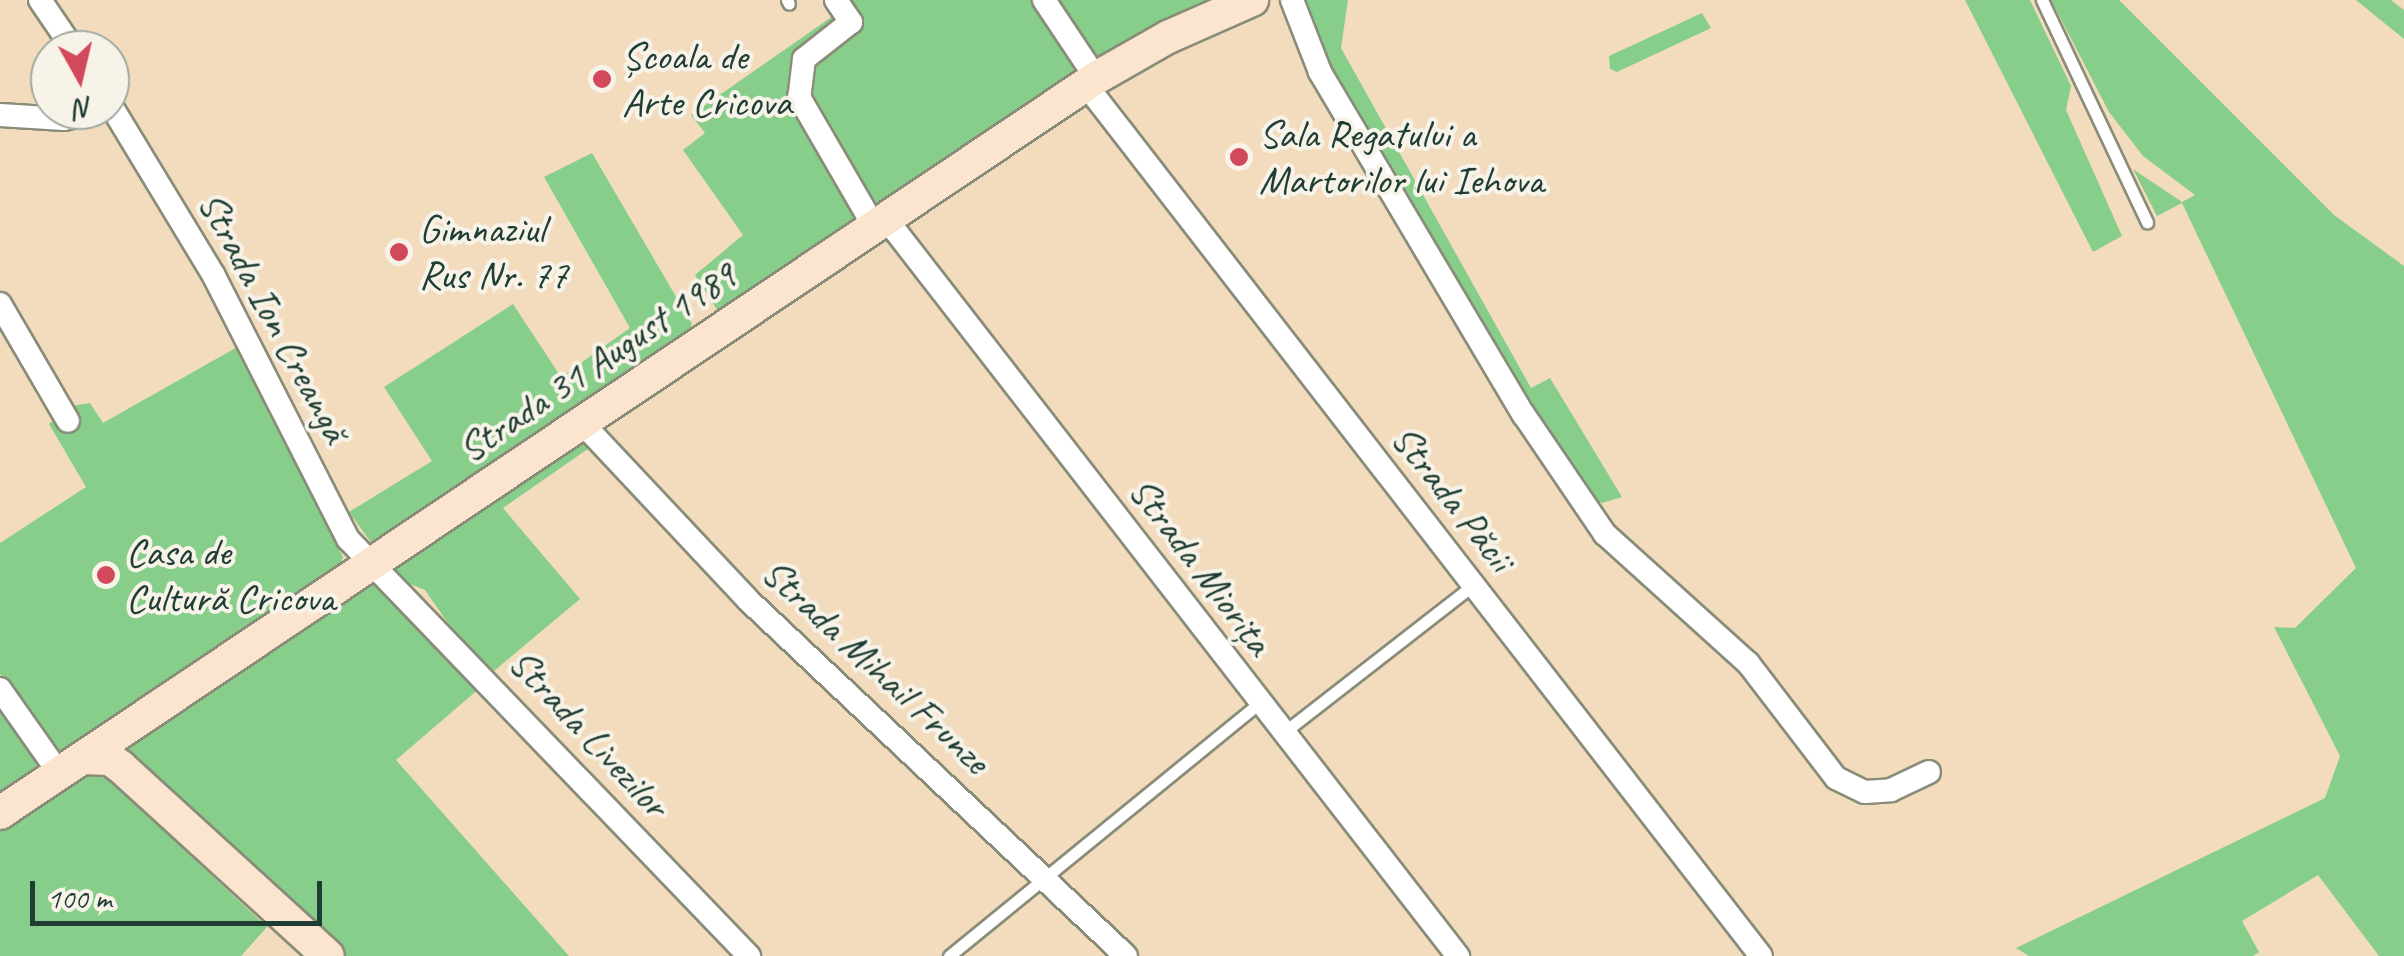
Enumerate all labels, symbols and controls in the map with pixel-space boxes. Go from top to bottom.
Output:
north arrow [30,30,130,130]
place label: Școala de Arte Cricova [622,32,791,126]
marker: Școala de Arte Cricova [591,68,613,90]
text: N [73,90,95,127]
place label: Sala Regatului a Martorilor lui Iehova [1259,110,1544,204]
marker: Sala Regatului a Martorilor lui Iehova [1228,146,1250,168]
street label: Strada Ion Creangă [188,184,360,450]
place label: Gimnaziul Rus Nr. 77 [419,205,569,299]
marker: Gimnaziul Rus Nr. 77 [388,241,410,263]
street label: Strada 31 August 1989 [449,251,745,473]
street label: Strada Păcii [1381,415,1525,581]
street label: Strada Miorița [1119,468,1283,664]
place label: Casa de Cultură Cricova [126,528,335,622]
street label: Strada Mihail Frunze [753,549,999,783]
marker: Casa de Cultură Cricova [95,564,117,586]
street label: Strada Livezilor [499,638,679,828]
scale bar [35,861,328,923]
text: 100 m [47,879,112,917]

